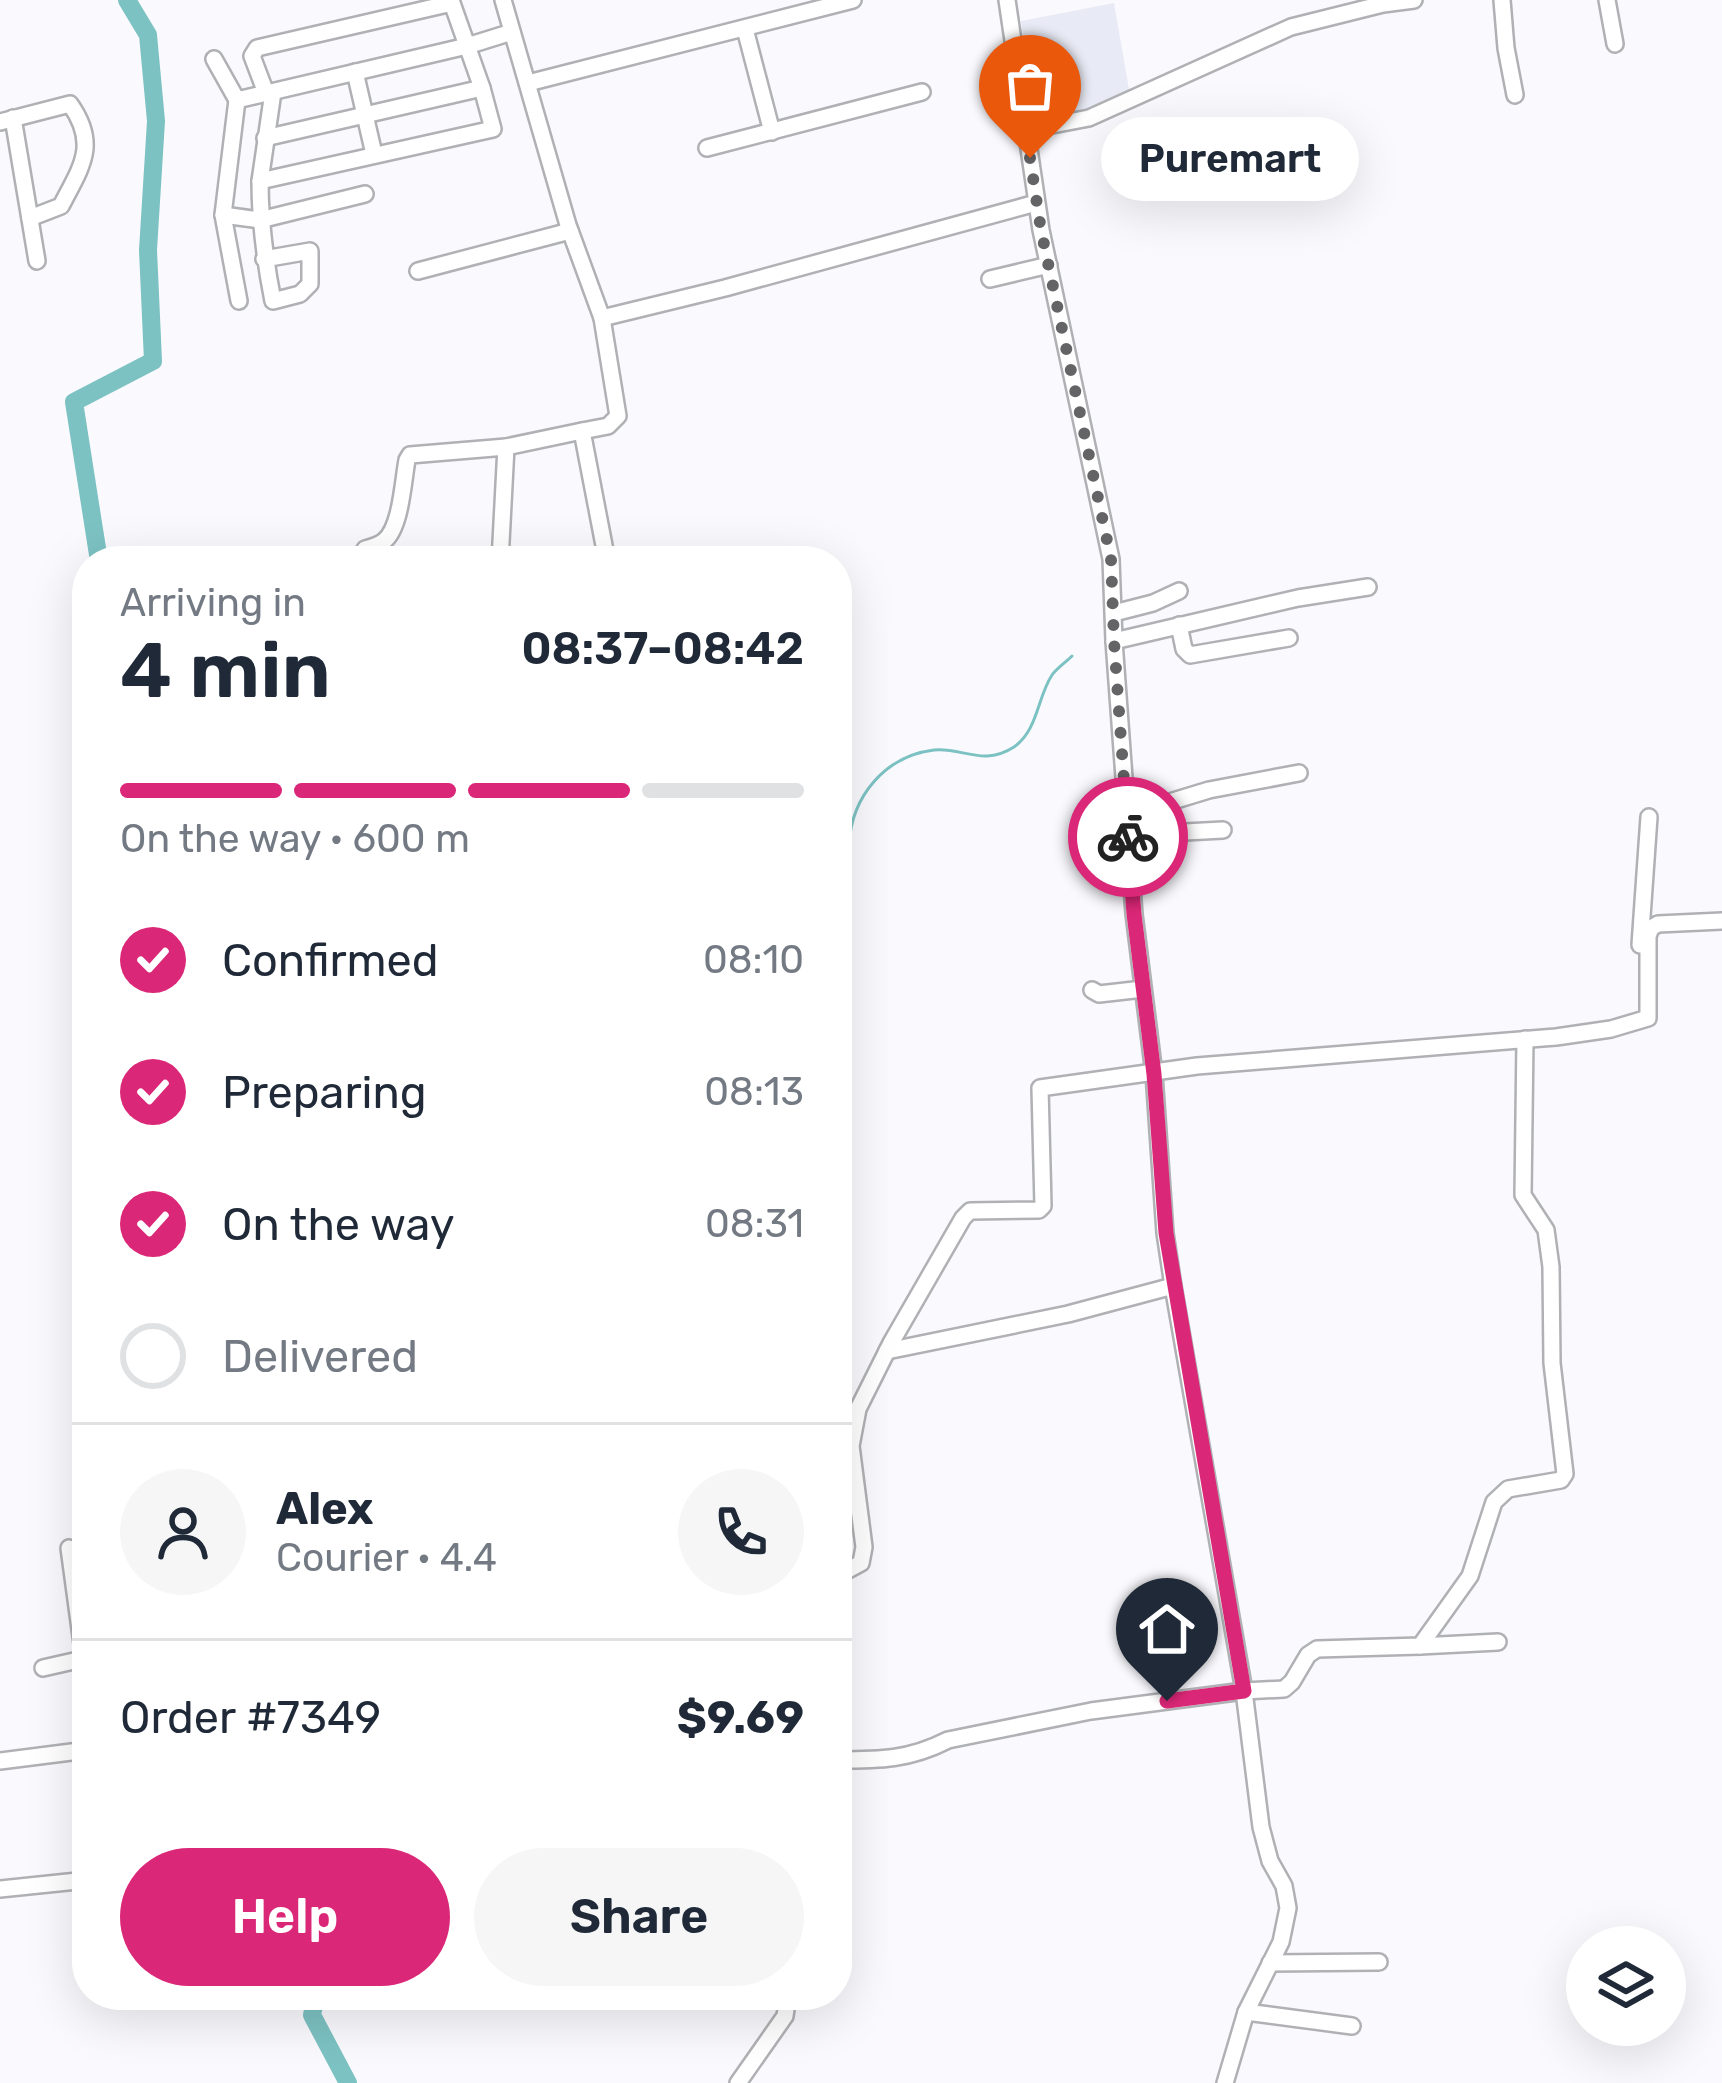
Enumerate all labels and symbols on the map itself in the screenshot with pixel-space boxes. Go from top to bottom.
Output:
pin [979,35,1081,158]
callout: Puremart [1102,116,1360,200]
courier [1068,777,1188,897]
pin [1116,1578,1218,1701]

